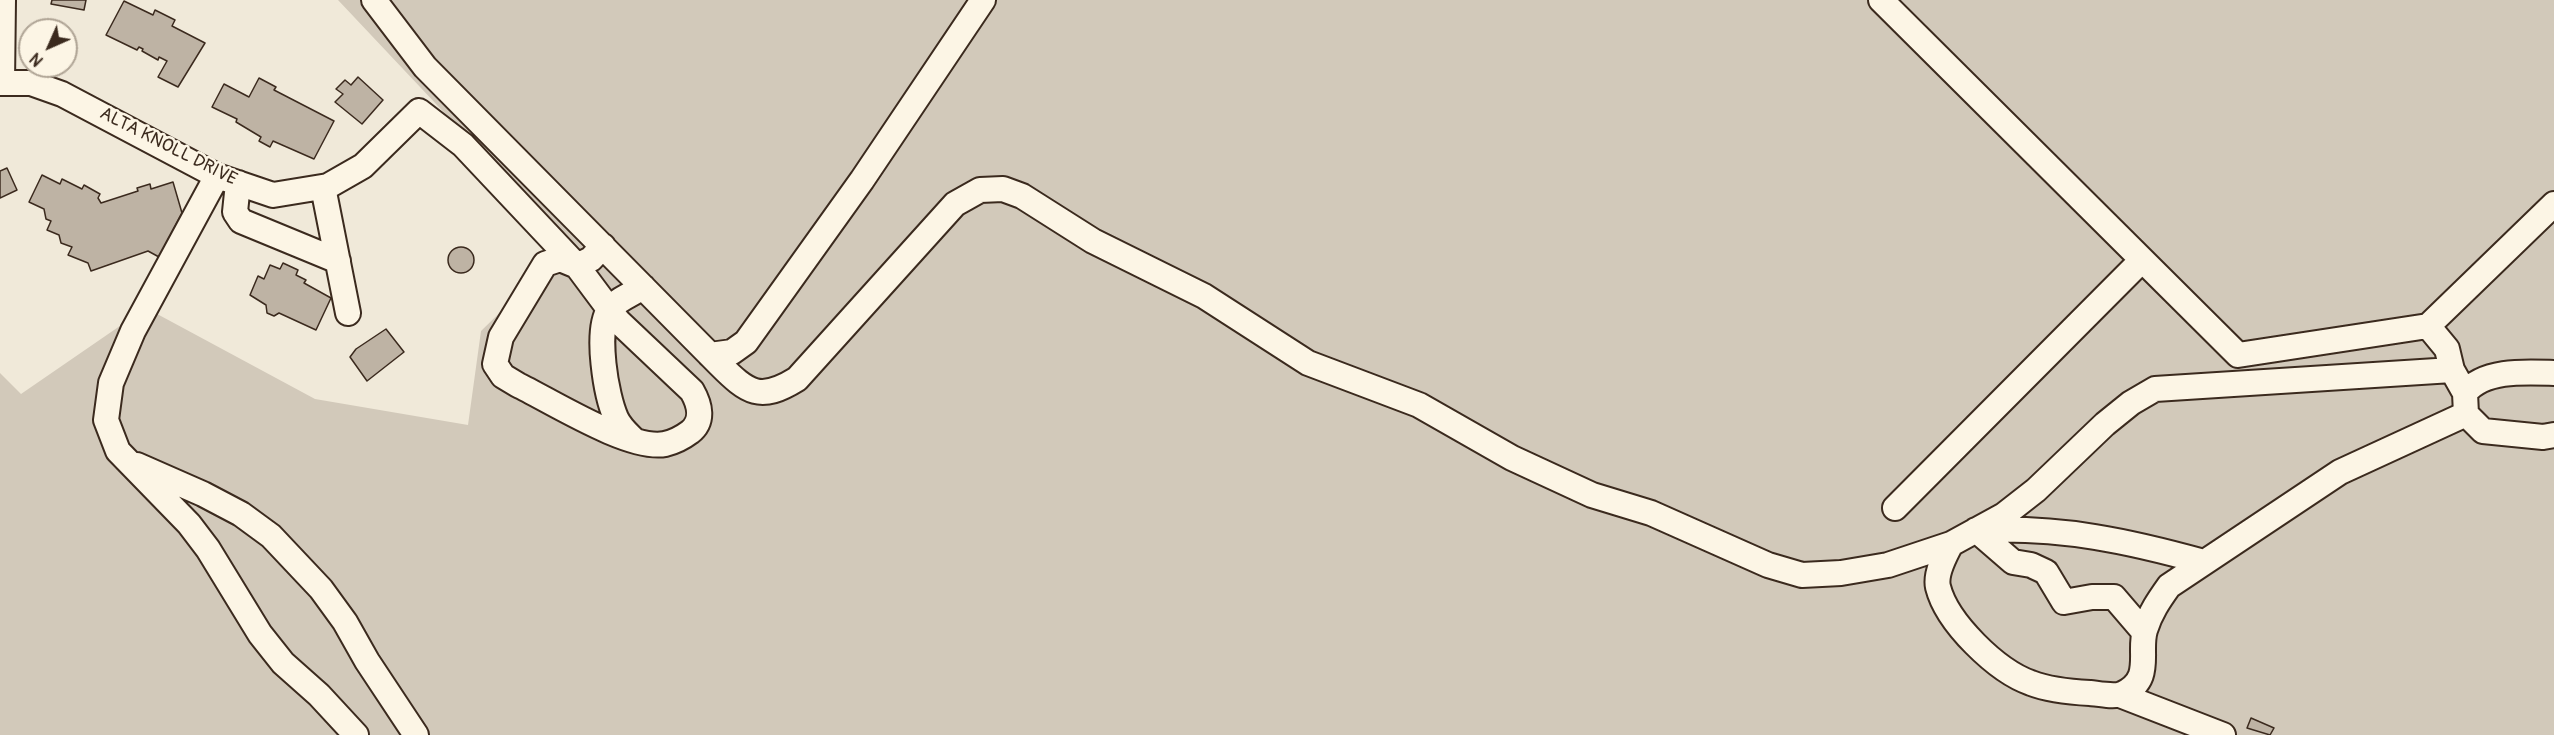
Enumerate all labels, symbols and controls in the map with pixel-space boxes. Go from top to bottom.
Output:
north arrow [18,18,78,78]
text: N [26,48,48,70]
street label: ALTA KNOLL DRIVE [96,103,240,191]

